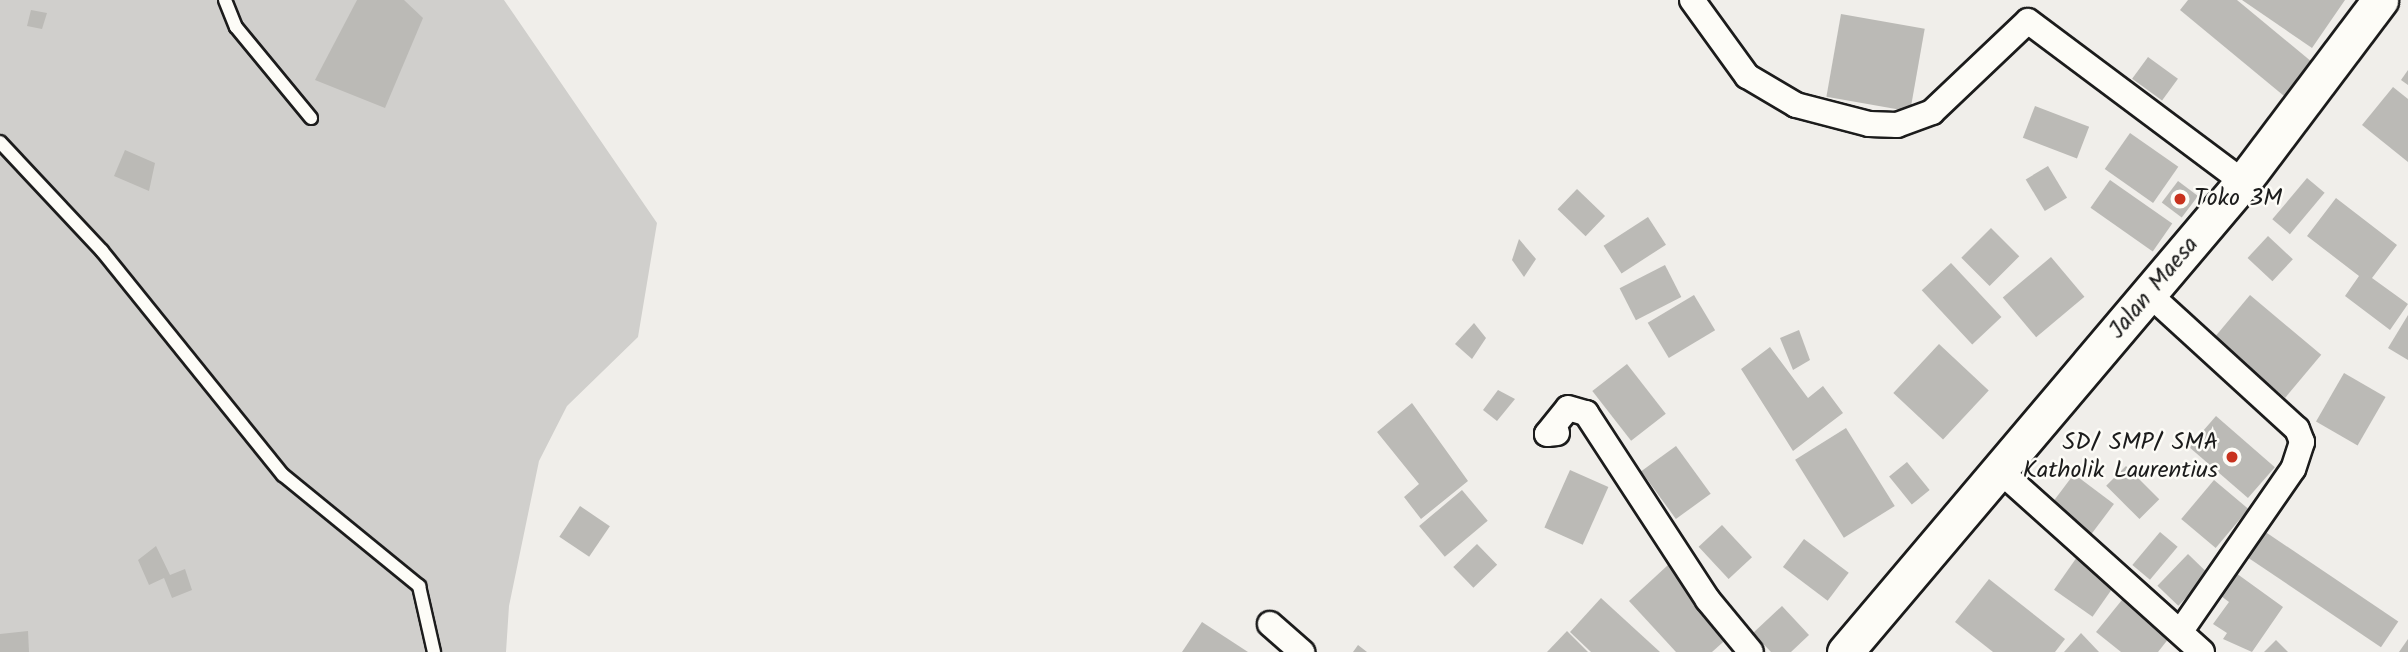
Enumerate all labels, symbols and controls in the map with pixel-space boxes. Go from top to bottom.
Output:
place label: Toko 3M [2194,185,2282,213]
marker: Toko 3M [2172,191,2188,207]
street label: Jalan Maesa [2103,231,2205,345]
place label: SD/ SMP/ SMA Katholik Laurentius [2023,429,2218,485]
marker: SD/ SMP/ SMA Katholik Laurentius [2224,449,2240,465]

